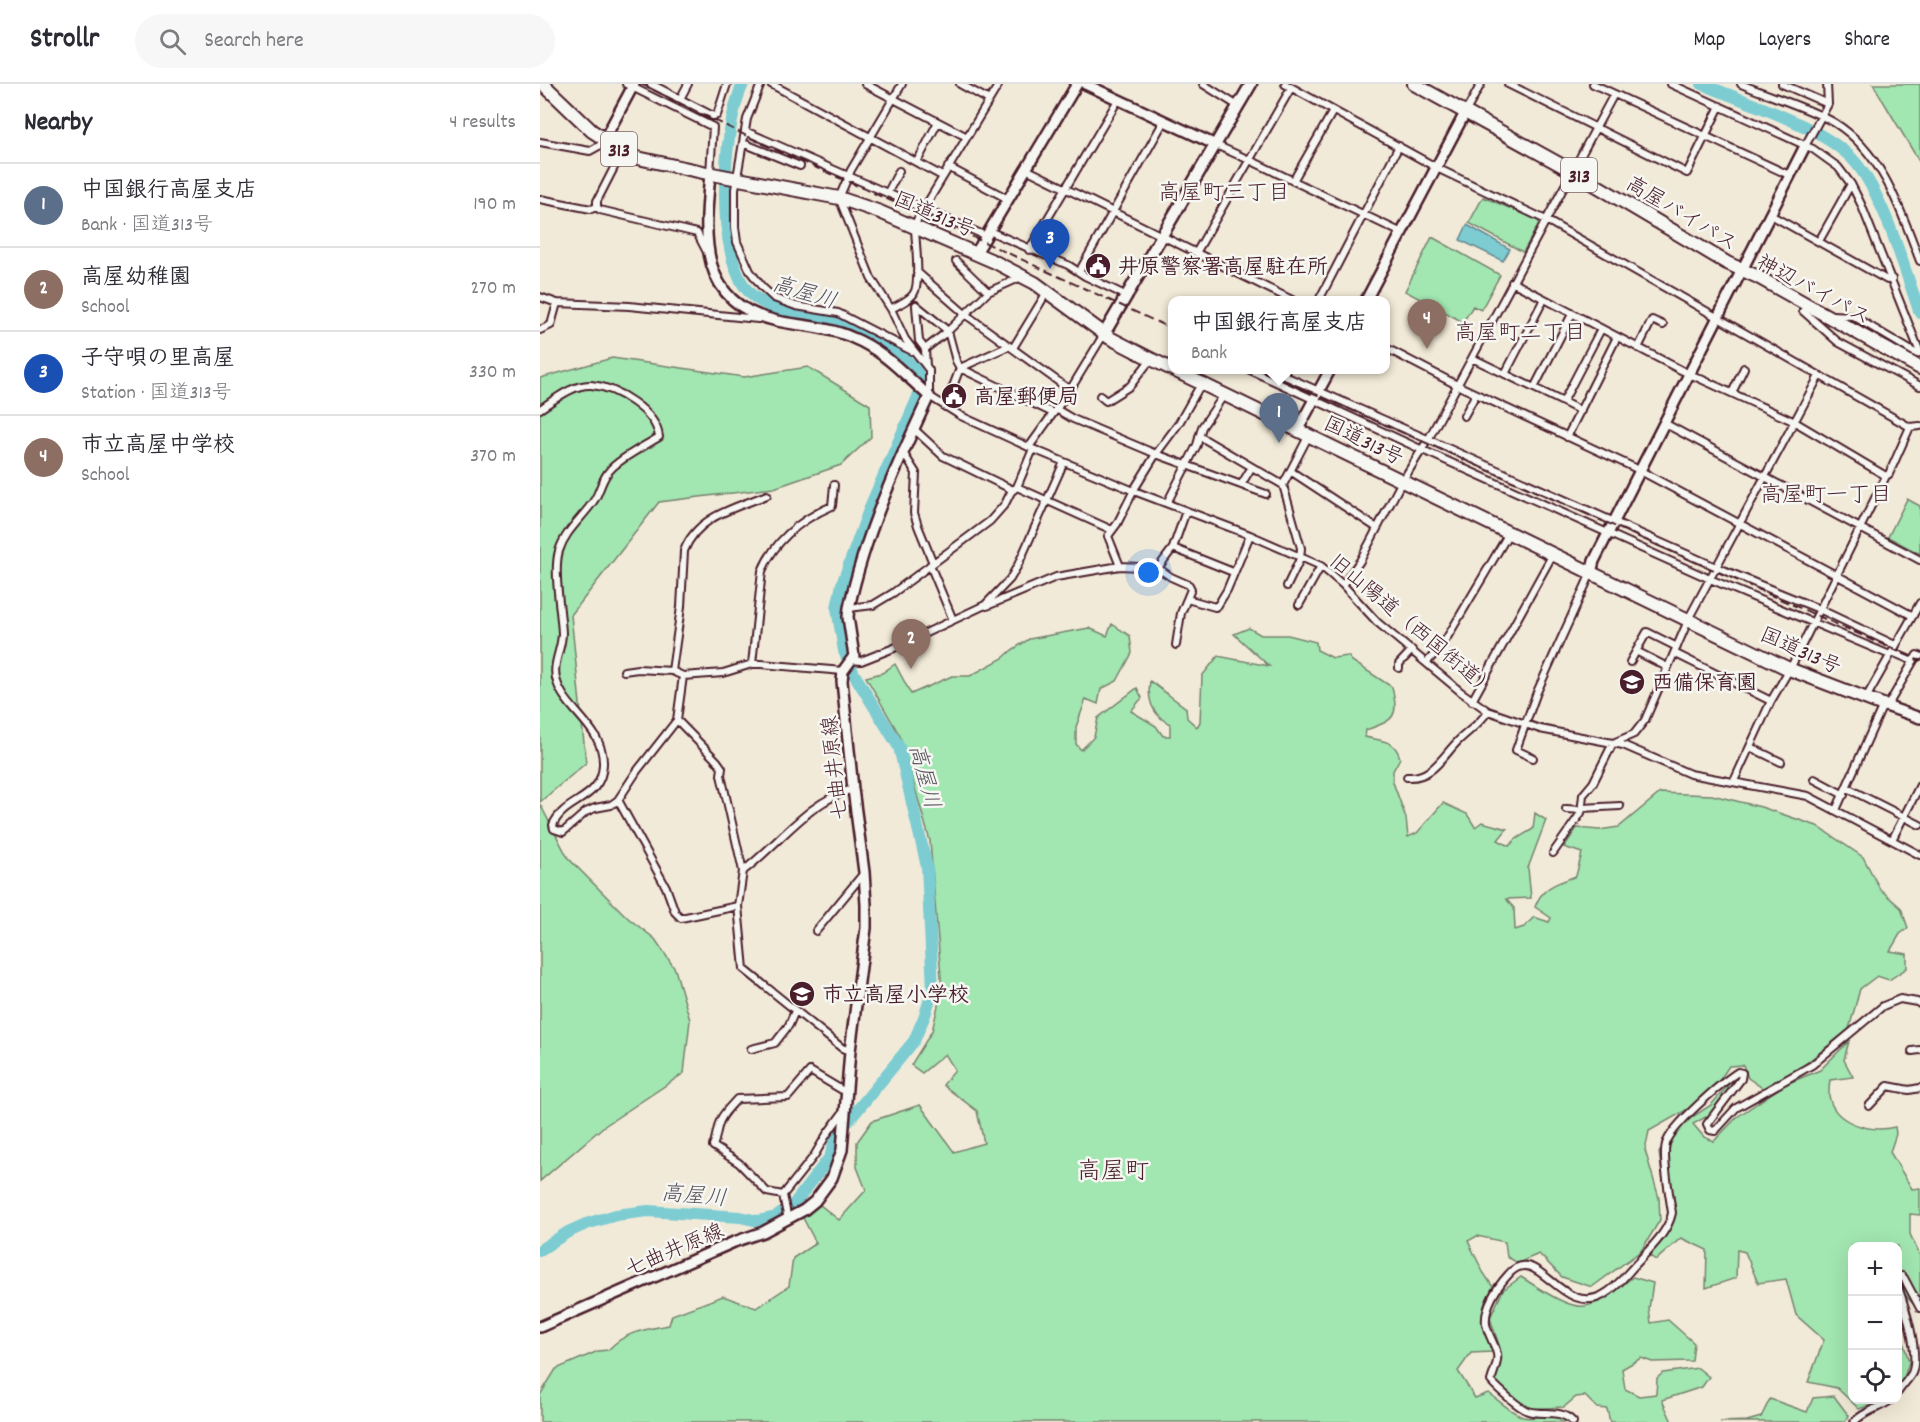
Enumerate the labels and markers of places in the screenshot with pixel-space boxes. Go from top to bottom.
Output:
pin: 3 [1030,220,1070,269]
public building icon: 井原警察署高屋駐在所 [1083,251,1113,281]
place label: 井原警察署高屋駐在所 [1118,254,1328,284]
pin: 4 [1408,300,1446,349]
public building icon: 高屋郵便局 [939,381,969,411]
place label: 高屋郵便局 [974,384,1079,414]
pin: 1 [1260,394,1298,443]
pin: 2 [892,620,931,669]
school or university icon: 西備保育園 [1617,667,1647,697]
place label: 西備保育園 [1652,670,1757,700]
school or university icon: 市立高屋小学校 [787,979,817,1009]
place label: 市立高屋小学校 [822,982,969,1012]

